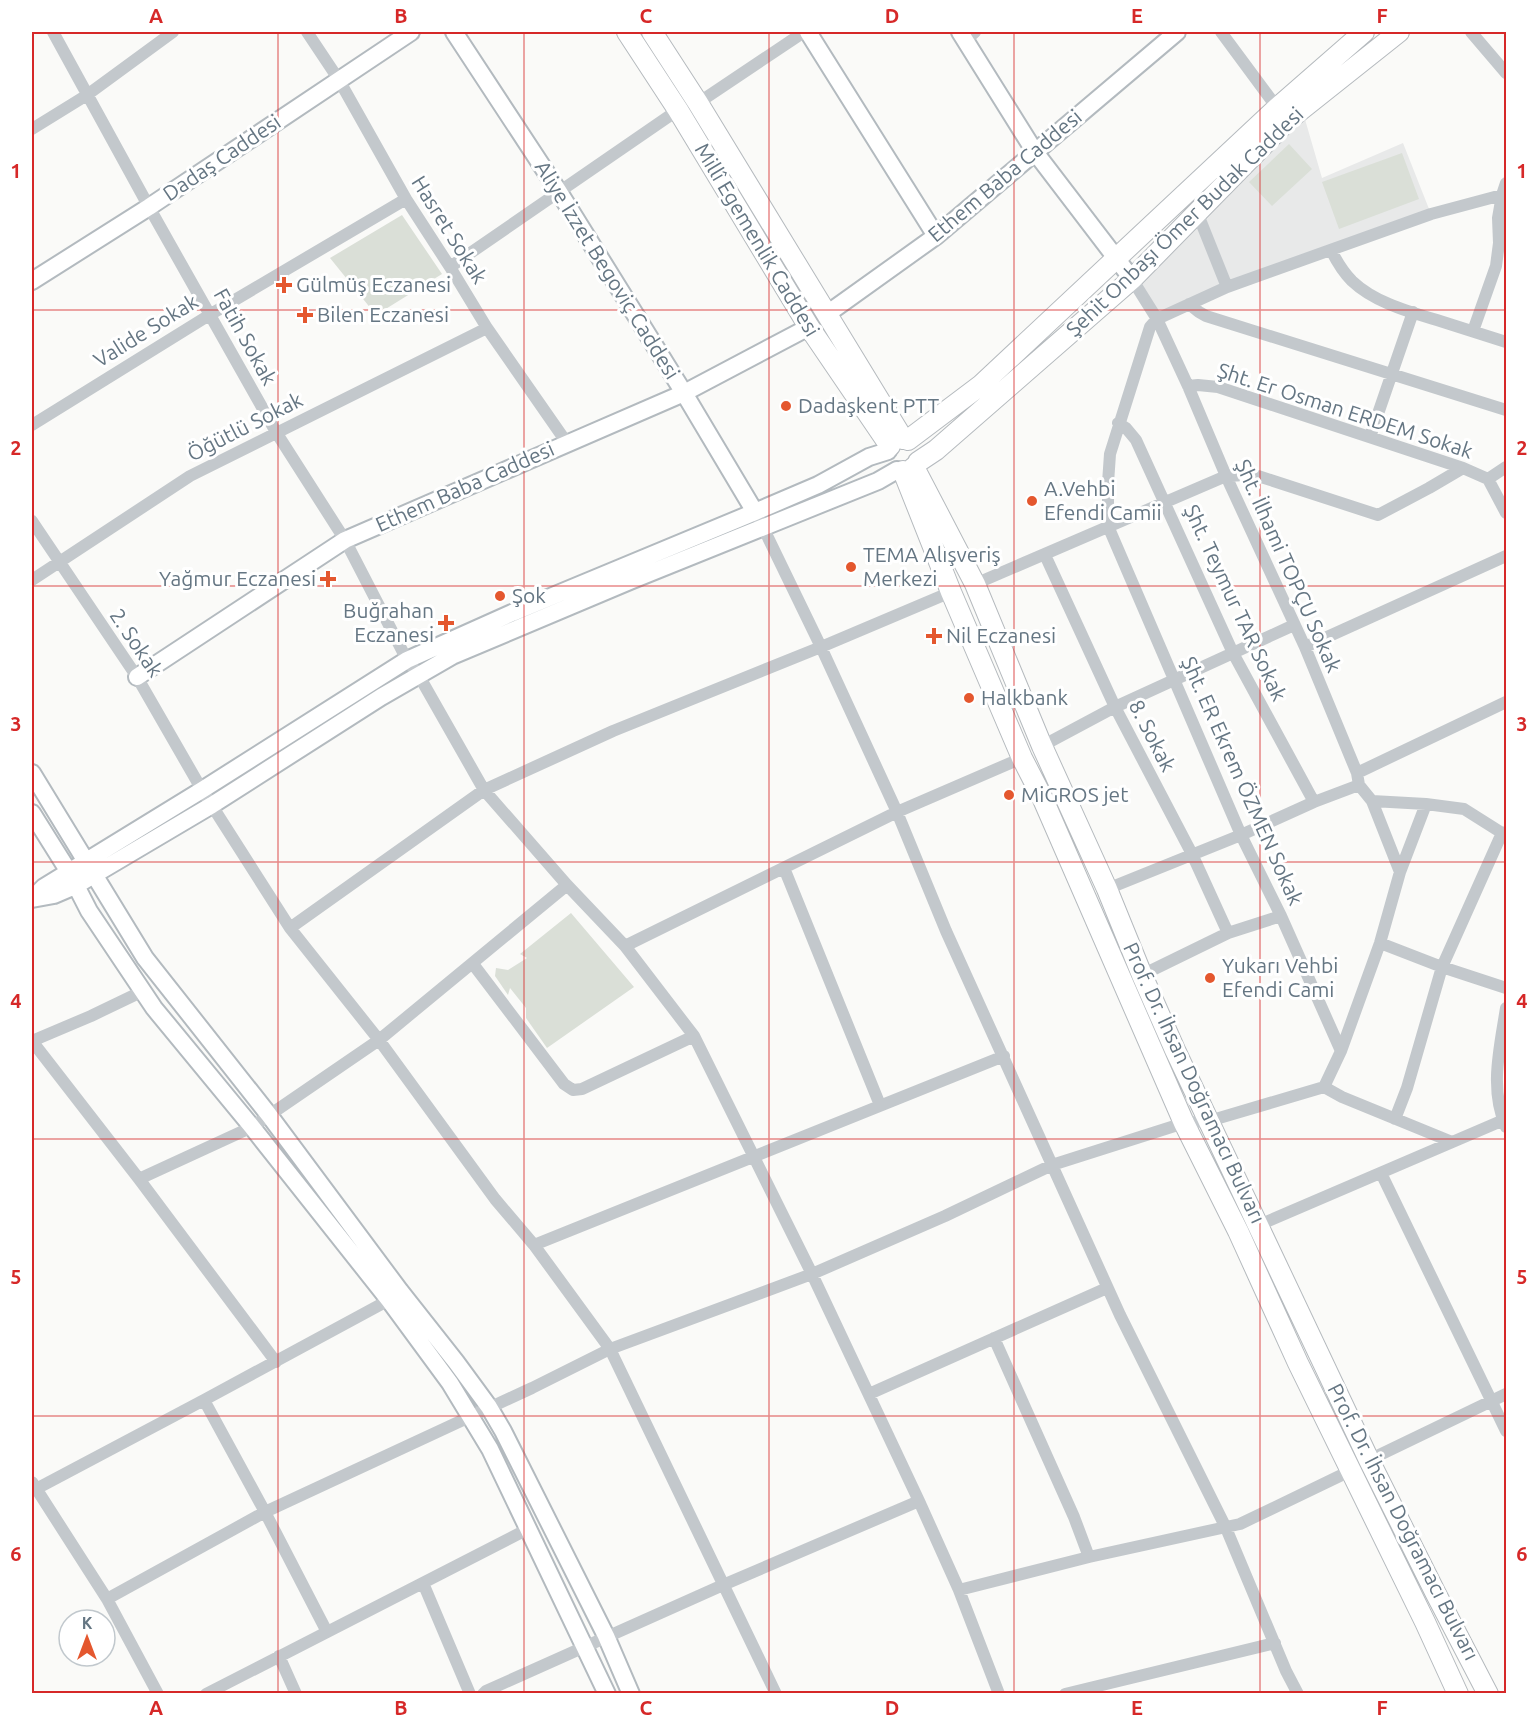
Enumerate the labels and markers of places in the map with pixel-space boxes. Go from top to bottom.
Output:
place label: Gülmüş Eczanesi [296,272,451,296]
marker: Gülmüş Eczanesi [277,278,291,292]
place label: Bilen Eczanesi [317,302,449,326]
marker: Bilen Eczanesi [298,308,312,322]
place label: Dadaşkent PTT [798,393,939,417]
marker: Dadaşkent PTT [779,399,793,413]
place label: A.Vehbi Efendi Camii [1044,476,1162,524]
marker: A.Vehbi Efendi Camii [1025,494,1039,508]
place label: TEMA Alışveriş Merkezi [863,542,1001,590]
marker: TEMA Alışveriş Merkezi [844,560,858,574]
place label: Yağmur Eczanesi [159,566,316,590]
marker: Yağmur Eczanesi [321,572,335,586]
place label: Şok [512,583,546,607]
marker: Şok [493,589,507,603]
place label: Buğrahan Eczanesi [343,598,434,646]
marker: Buğrahan Eczanesi [439,616,453,630]
place label: Nil Eczanesi [946,623,1056,647]
marker: Nil Eczanesi [927,629,941,643]
place label: Halkbank [981,685,1069,709]
marker: Halkbank [962,691,976,705]
place label: MiGROS jet [1021,782,1128,806]
marker: MiGROS jet [1002,788,1016,802]
place label: Yukarı Vehbi Efendi Cami [1222,953,1338,1001]
marker: Yukarı Vehbi Efendi Cami [1203,971,1217,985]

